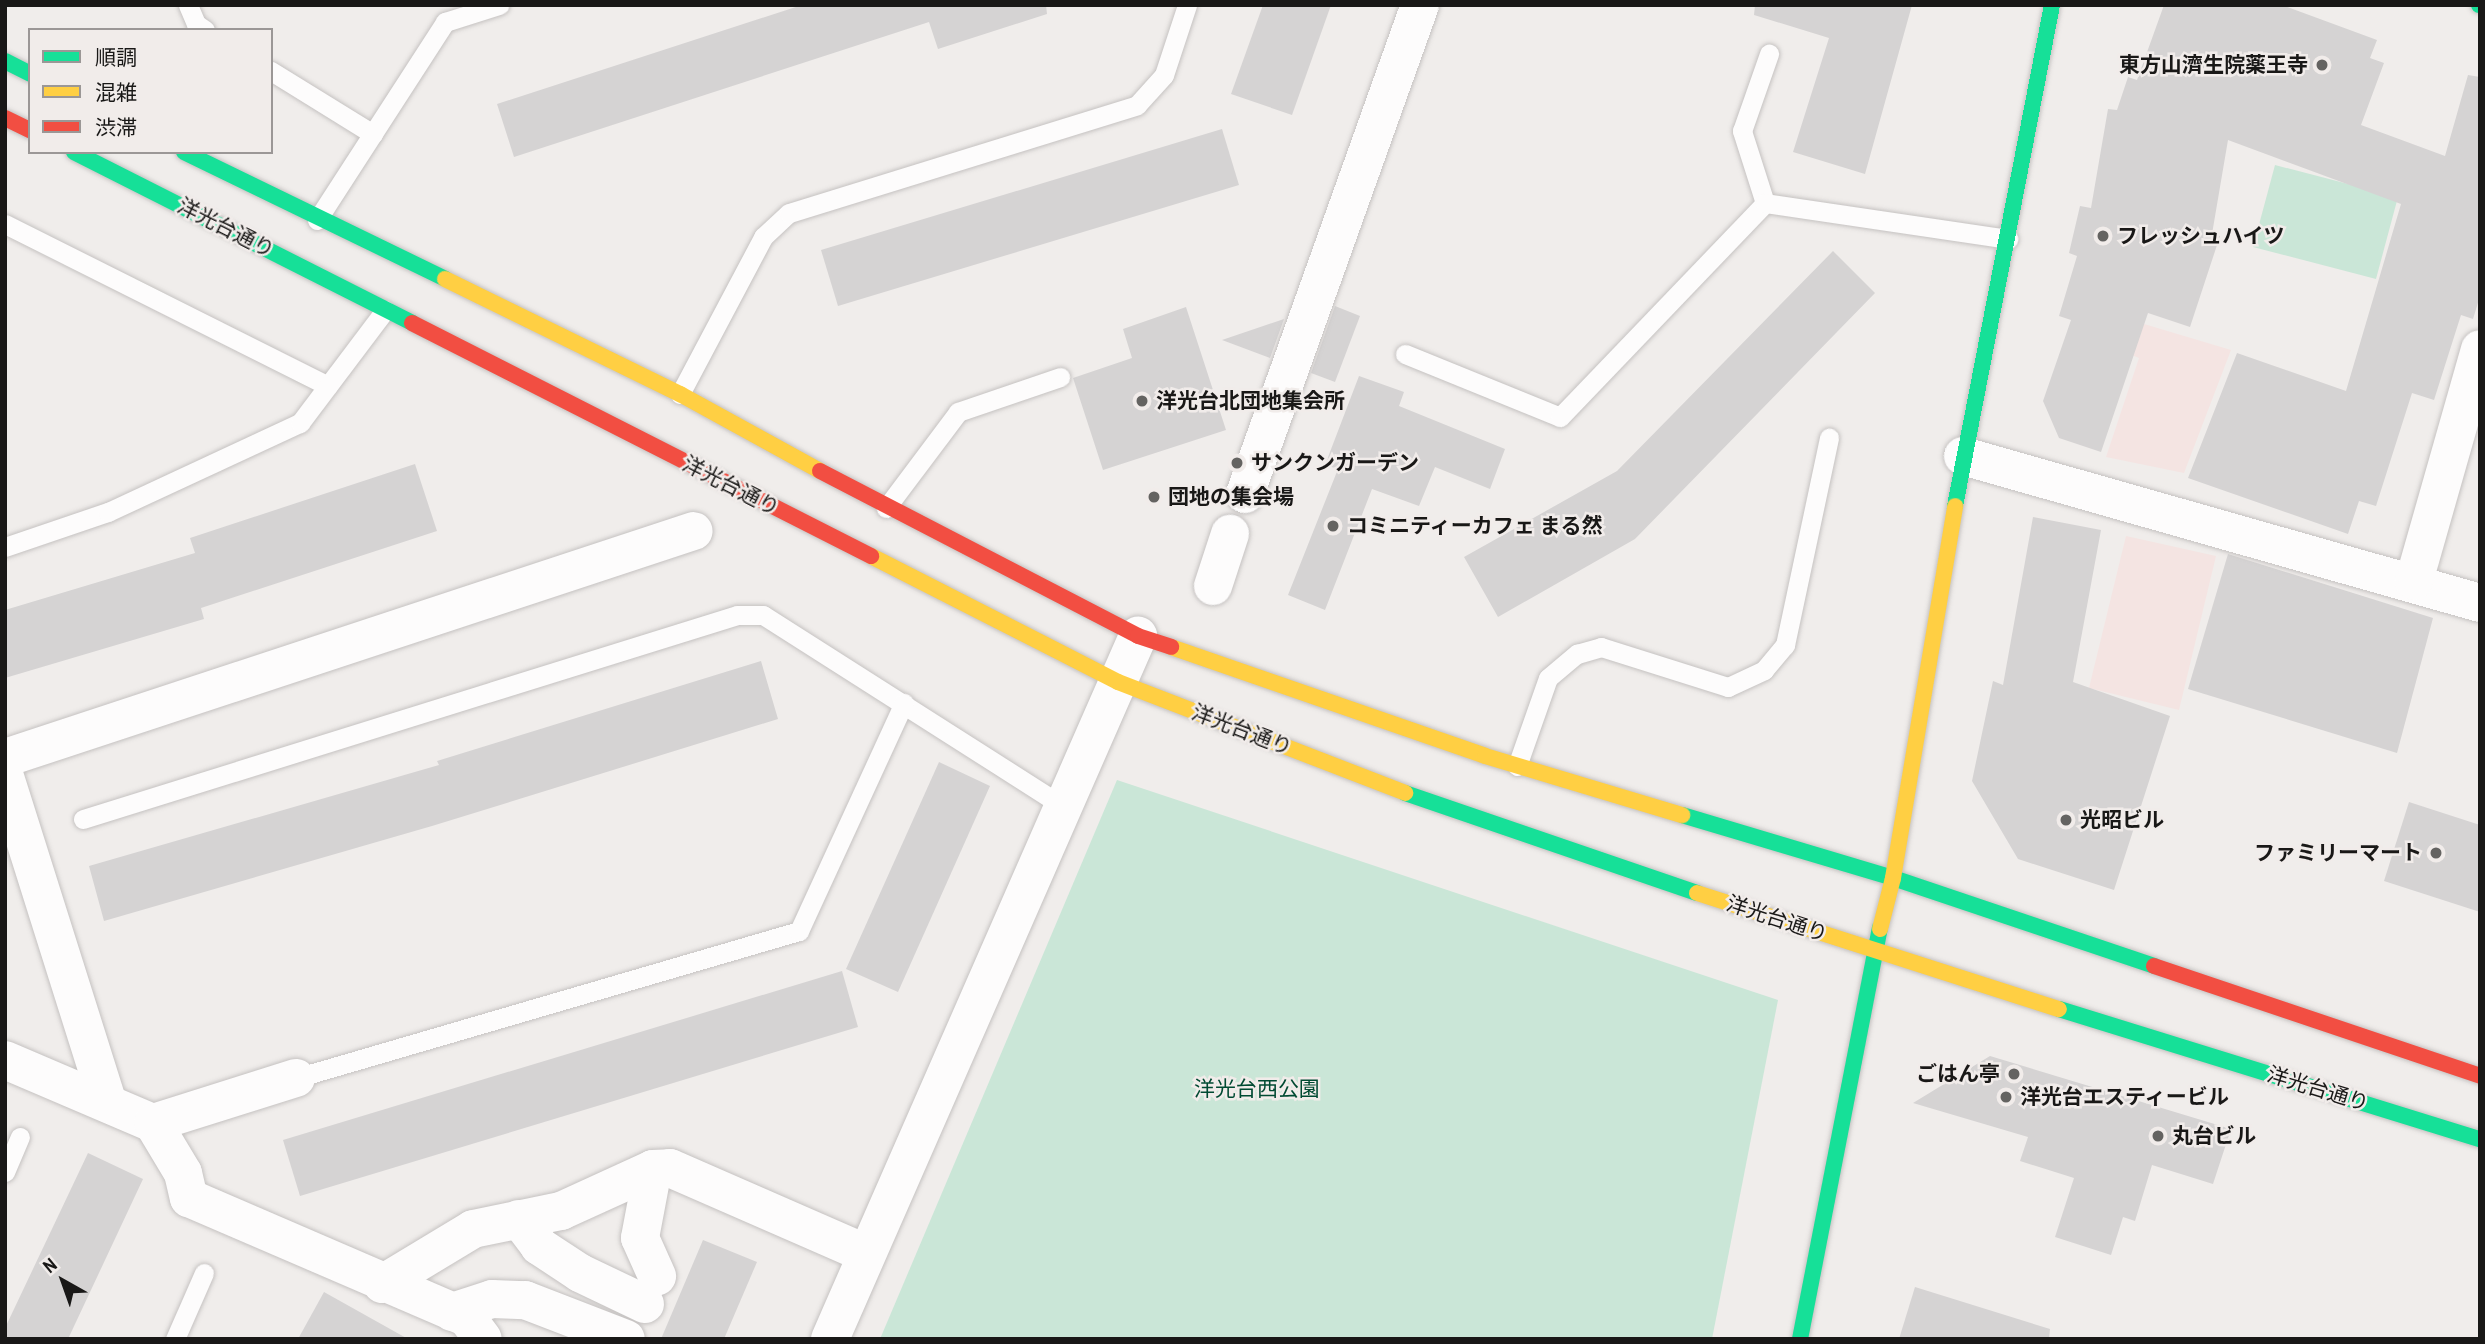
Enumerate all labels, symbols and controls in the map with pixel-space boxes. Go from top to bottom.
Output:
legend [28,28,273,154]
text: 順調 [95,43,137,72]
place label: 東方山濟生院薬王寺 [2119,52,2308,78]
marker: 東方山濟生院薬王寺 [2314,57,2330,73]
text: 混雑 [95,78,137,107]
text: 渋滞 [95,113,137,142]
street label: 洋光台通り [174,193,278,263]
place label: フレッシュハイツ [2117,223,2285,249]
marker: フレッシュハイツ [2095,228,2111,244]
place label: 洋光台北団地集会所 [1156,388,1345,414]
marker: 洋光台北団地集会所 [1134,393,1150,409]
place label: サンクンガーデン [1251,450,1419,476]
street label: 洋光台通り [679,451,783,521]
marker: サンクンガーデン [1229,455,1245,471]
place label: 団地の集会場 [1168,484,1294,510]
marker: 団地の集会場 [1146,489,1162,505]
place label: コミニティーカフェ まる然 [1347,513,1604,539]
marker: コミニティーカフェ まる然 [1325,518,1341,534]
street label: 洋光台通り [1188,699,1296,761]
place label: 光昭ビル [2080,807,2164,833]
marker: 光昭ビル [2058,812,2074,828]
place label: ファミリーマート [2254,840,2422,866]
marker: ファミリーマート [2428,845,2444,861]
street label: 洋光台通り [1723,891,1831,947]
place label: ごはん亭 [1916,1061,2000,1087]
street label: 洋光台通り [2264,1062,2372,1116]
marker: ごはん亭 [2006,1066,2022,1082]
park label: 洋光台西公園 [1194,1076,1320,1102]
place label: 洋光台エスティービル [2020,1084,2230,1110]
marker: 洋光台エスティービル [1998,1089,2014,1105]
place label: 丸台ビル [2172,1123,2256,1149]
marker: 丸台ビル [2150,1128,2166,1144]
north arrow [28,1246,98,1316]
text: N [37,1251,62,1278]

